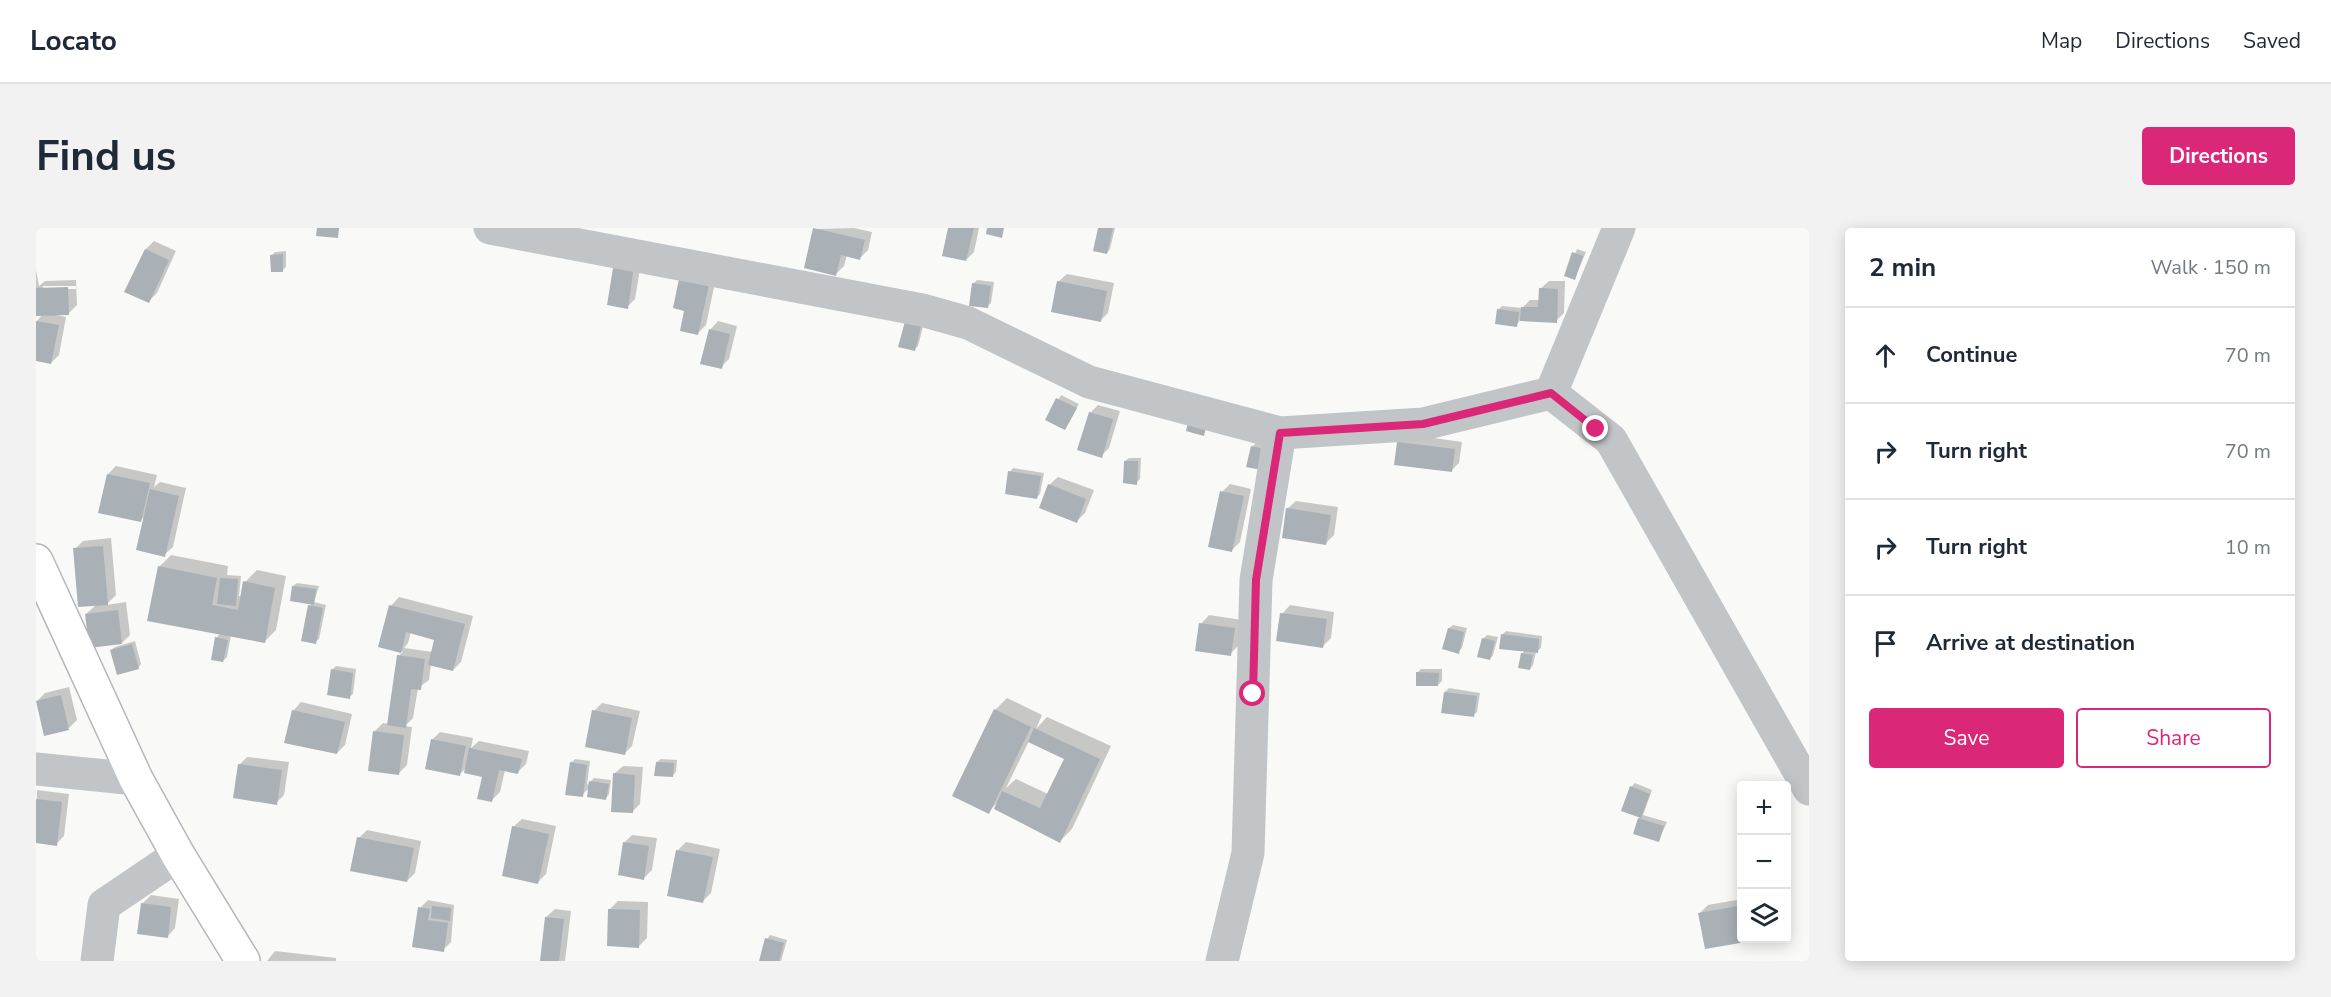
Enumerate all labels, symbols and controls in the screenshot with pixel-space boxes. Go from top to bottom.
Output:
text: Locato [30,22,117,60]
text: Map [2041,27,2082,55]
text: Directions [2115,27,2210,55]
text: Saved [2243,27,2301,55]
button: Directions [2142,127,2295,185]
text: Find us [36,128,176,185]
text: 2 min [1869,250,1936,285]
text: Walk · 150 m [2151,254,2271,281]
icon: ahead [1869,339,1902,372]
text: Continue [1926,340,2017,370]
text: 70 m [2225,342,2271,369]
route end [1582,415,1608,441]
icon: right [1869,435,1902,468]
text: Turn right [1926,436,2027,466]
text: 70 m [2225,438,2271,465]
icon: right [1869,531,1902,564]
text: Turn right [1926,532,2027,562]
text: 10 m [2225,534,2271,561]
icon: arrive [1869,627,1902,660]
text: Arrive at destination [1926,628,2135,658]
route start [1239,680,1265,706]
button: Save [1869,708,2064,768]
button: Share [2076,708,2271,768]
map controls [1737,781,1791,943]
button: + [1737,781,1791,835]
button: − [1737,835,1791,889]
button: layers [1737,889,1791,943]

